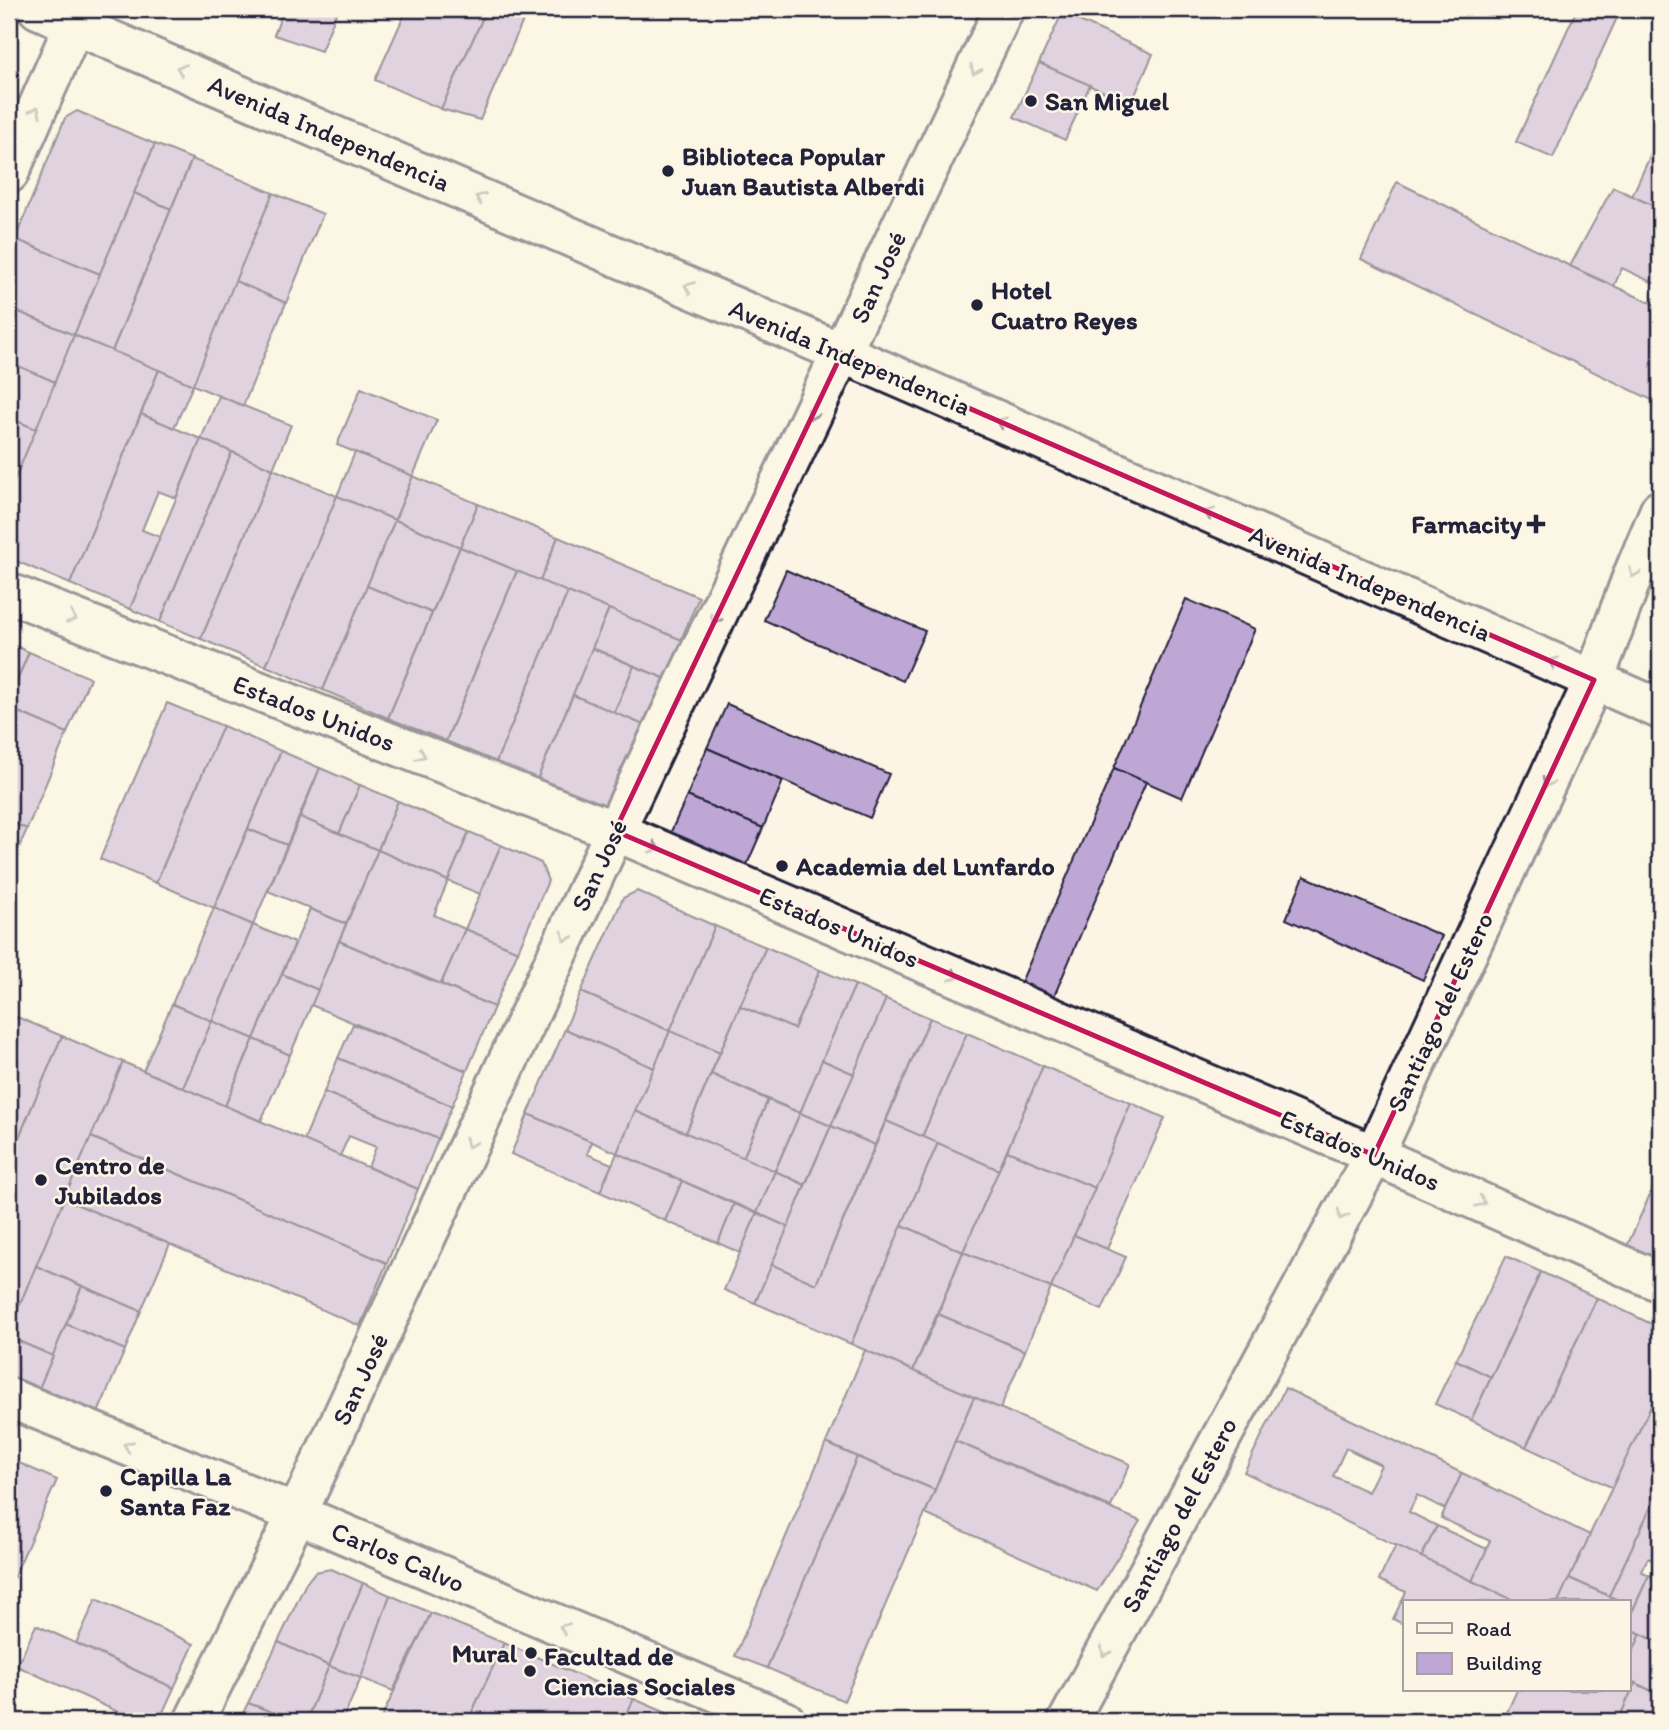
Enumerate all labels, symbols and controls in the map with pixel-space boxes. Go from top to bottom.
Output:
one-way arrow [969,63,983,76]
one-way arrow [175,64,187,78]
street label: Avenida Independencia [204,68,455,198]
place label: San Miguel [1045,85,1169,117]
marker: San Miguel [1023,93,1039,109]
one-way arrow [28,106,42,118]
place label: Biblioteca Popular Juan Bautista Alberdi [681,140,925,202]
marker: Biblioteca Popular Juan Bautista Alberdi [660,163,676,179]
one-way arrow [475,192,487,206]
street label: San José [843,226,913,328]
place label: Hotel Cuatro Reyes [991,274,1137,336]
one-way arrow [684,282,696,296]
street label: Avenida Independencia [725,292,976,422]
marker: Hotel Cuatro Reyes [969,297,985,313]
one-way arrow [807,407,821,420]
one-way arrow [995,416,1008,430]
one-way arrow [1204,507,1216,521]
place label: Farmacity [1411,508,1523,540]
marker: Farmacity [1528,516,1544,532]
street label: Avenida Independencia [1245,518,1496,648]
one-way arrow [1628,566,1642,578]
one-way arrow [66,609,78,623]
one-way arrow [709,613,723,625]
one-way arrow [1548,656,1560,670]
street label: Estados Unidos [229,667,399,759]
one-way arrow [414,746,426,760]
one-way arrow [1541,775,1555,788]
street label: San José [564,814,634,916]
one-way arrow [648,840,660,854]
place label: Academia del Lunfardo [795,850,1055,882]
marker: Academia del Lunfardo [774,858,790,874]
street label: Estados Unidos [754,879,924,975]
street label: Santiago del Estero [1380,907,1500,1117]
one-way arrow [560,930,574,942]
one-way arrow [947,968,959,982]
street label: Estados Unidos [1275,1102,1445,1198]
one-way arrow [464,1136,478,1148]
place label: Centro de Jubilados [54,1149,165,1211]
marker: Centro de Jubilados [33,1172,49,1188]
one-way arrow [1474,1194,1487,1208]
one-way arrow [1337,1208,1350,1220]
street label: San José [325,1328,395,1430]
street label: Santiago del Estero [1114,1412,1244,1618]
one-way arrow [123,1440,135,1454]
place label: Capilla La Santa Faz [120,1460,232,1522]
marker: Capilla La Santa Faz [98,1483,114,1499]
street label: Carlos Calvo [327,1515,469,1599]
legend [1403,1600,1630,1692]
text: Road [1466,1616,1512,1641]
one-way arrow [559,1622,571,1636]
place label: Mural [452,1637,518,1669]
place label: Facultad de Ciencias Sociales [544,1640,736,1702]
marker: Mural [523,1645,539,1661]
one-way arrow [1100,1645,1113,1657]
text: Building [1466,1650,1542,1675]
marker: Facultad de Ciencias Sociales [522,1663,538,1679]

